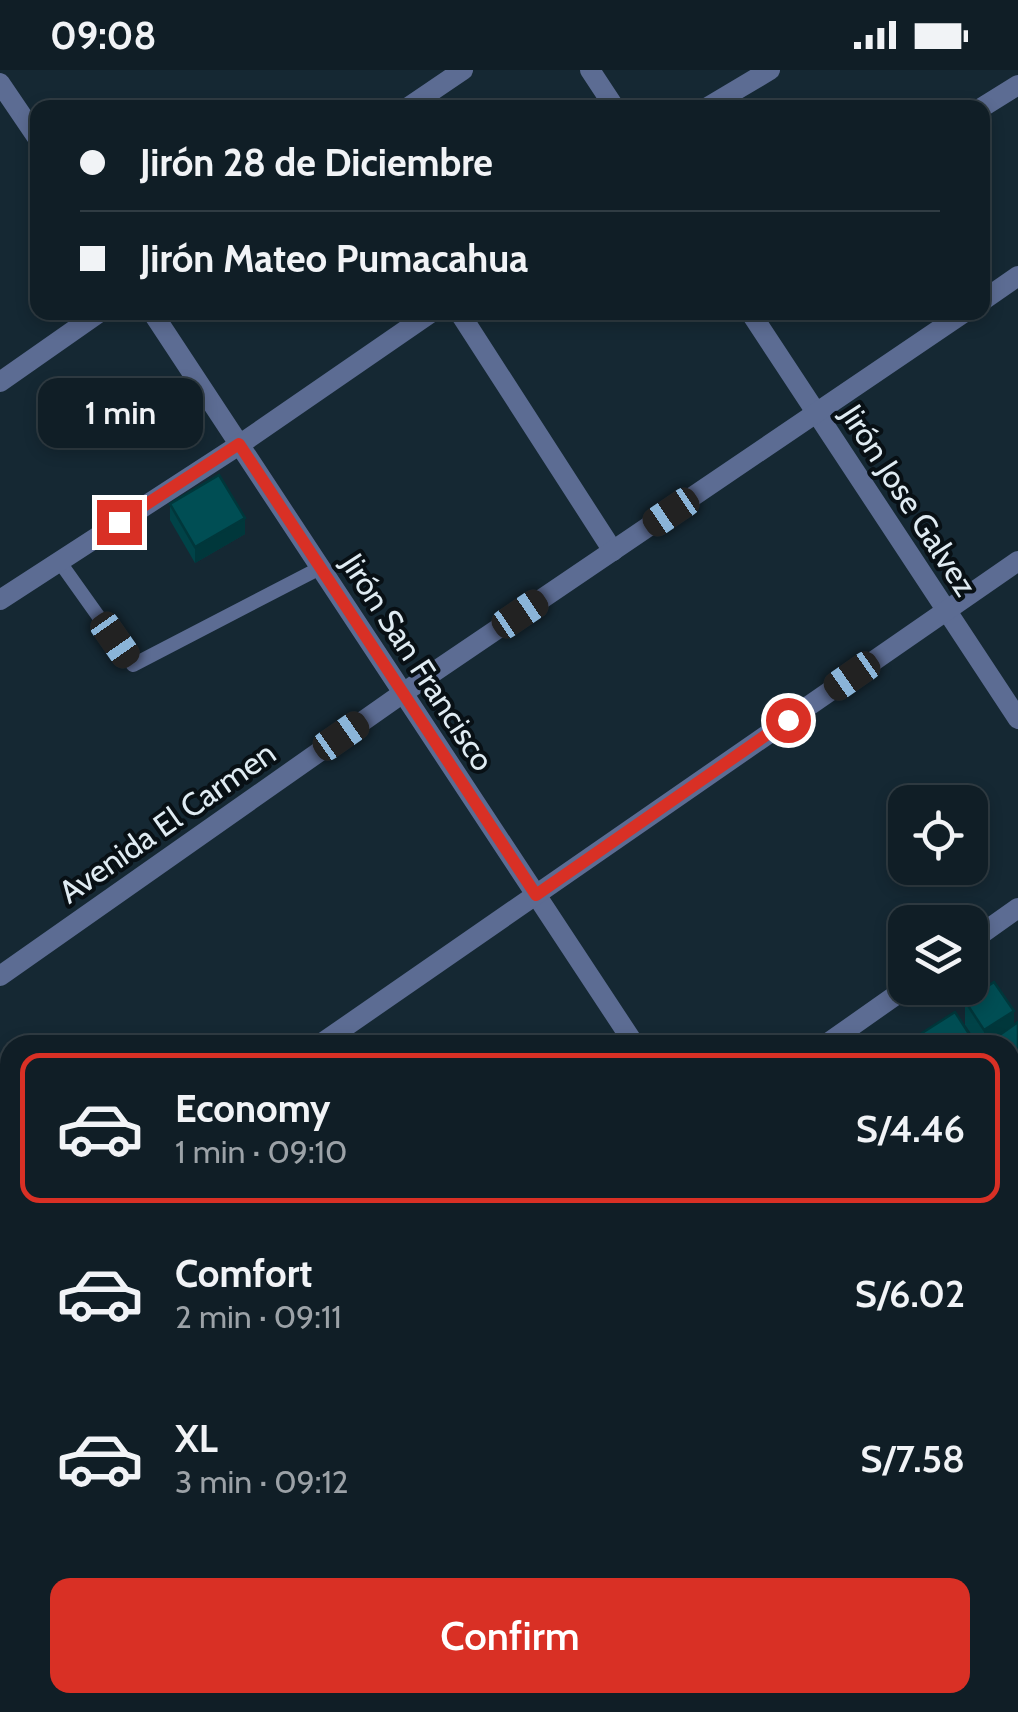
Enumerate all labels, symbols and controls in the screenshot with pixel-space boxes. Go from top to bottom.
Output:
text: 09:08 [50,12,156,59]
text: Jirón 28 de Diciembre [140,139,493,186]
text: Jirón Mateo Pumacahua [140,235,528,282]
callout: 1 min [36,377,202,447]
text: 1 min [85,393,156,432]
street label: Jirón Jose Galvez [832,396,985,603]
car [638,483,704,541]
route end [97,500,142,545]
street label: Jirón San Francisco [333,545,503,778]
car [487,585,553,643]
car [86,607,144,673]
car [819,647,885,705]
route start [766,698,811,743]
car [308,707,374,765]
street label: Avenida El Carmen [51,733,283,911]
map controls [888,785,988,1005]
button: locate [888,785,988,885]
button: layers [888,905,988,1005]
icon: car [55,1083,145,1173]
text: Economy [175,1085,330,1132]
text: S/4.46 [856,1105,965,1152]
text: 1 min · 09:10 [175,1132,347,1171]
icon: car [55,1248,145,1338]
text: Comfort [175,1250,312,1297]
text: S/6.02 [855,1270,965,1317]
text: 2 min · 09:11 [175,1297,342,1336]
icon: car [55,1413,145,1503]
text: XL [175,1415,218,1462]
text: S/7.58 [860,1435,965,1482]
text: 3 min · 09:12 [175,1462,349,1501]
button: Confirm [50,1578,970,1693]

